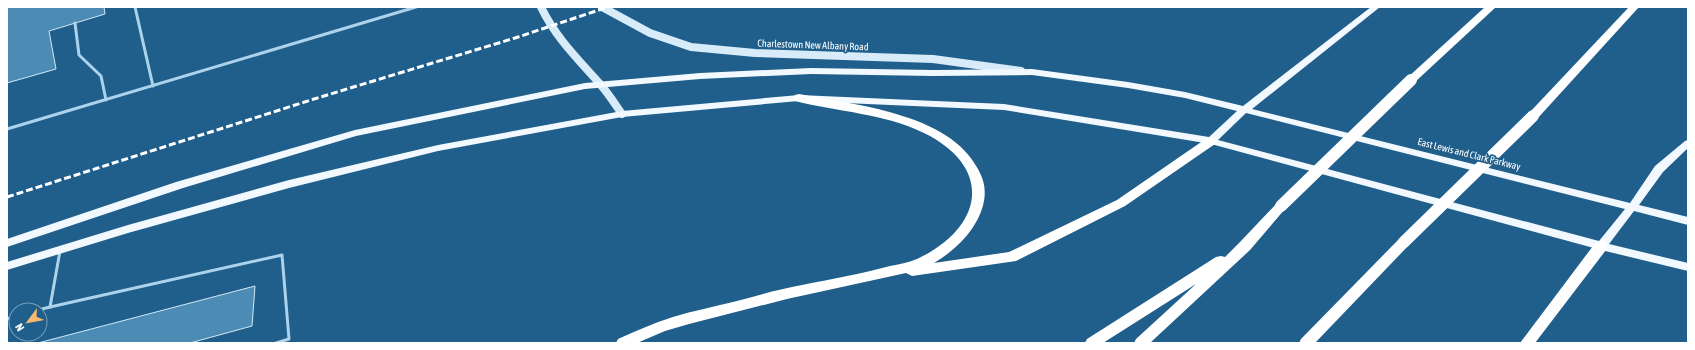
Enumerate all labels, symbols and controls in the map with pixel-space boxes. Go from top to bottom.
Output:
street label: Charlestown New Albany Road [757,38,869,52]
street label: East Lewis and Clark Parkway [1416,136,1522,172]
north arrow [8,302,48,342]
text: N [13,321,26,333]

